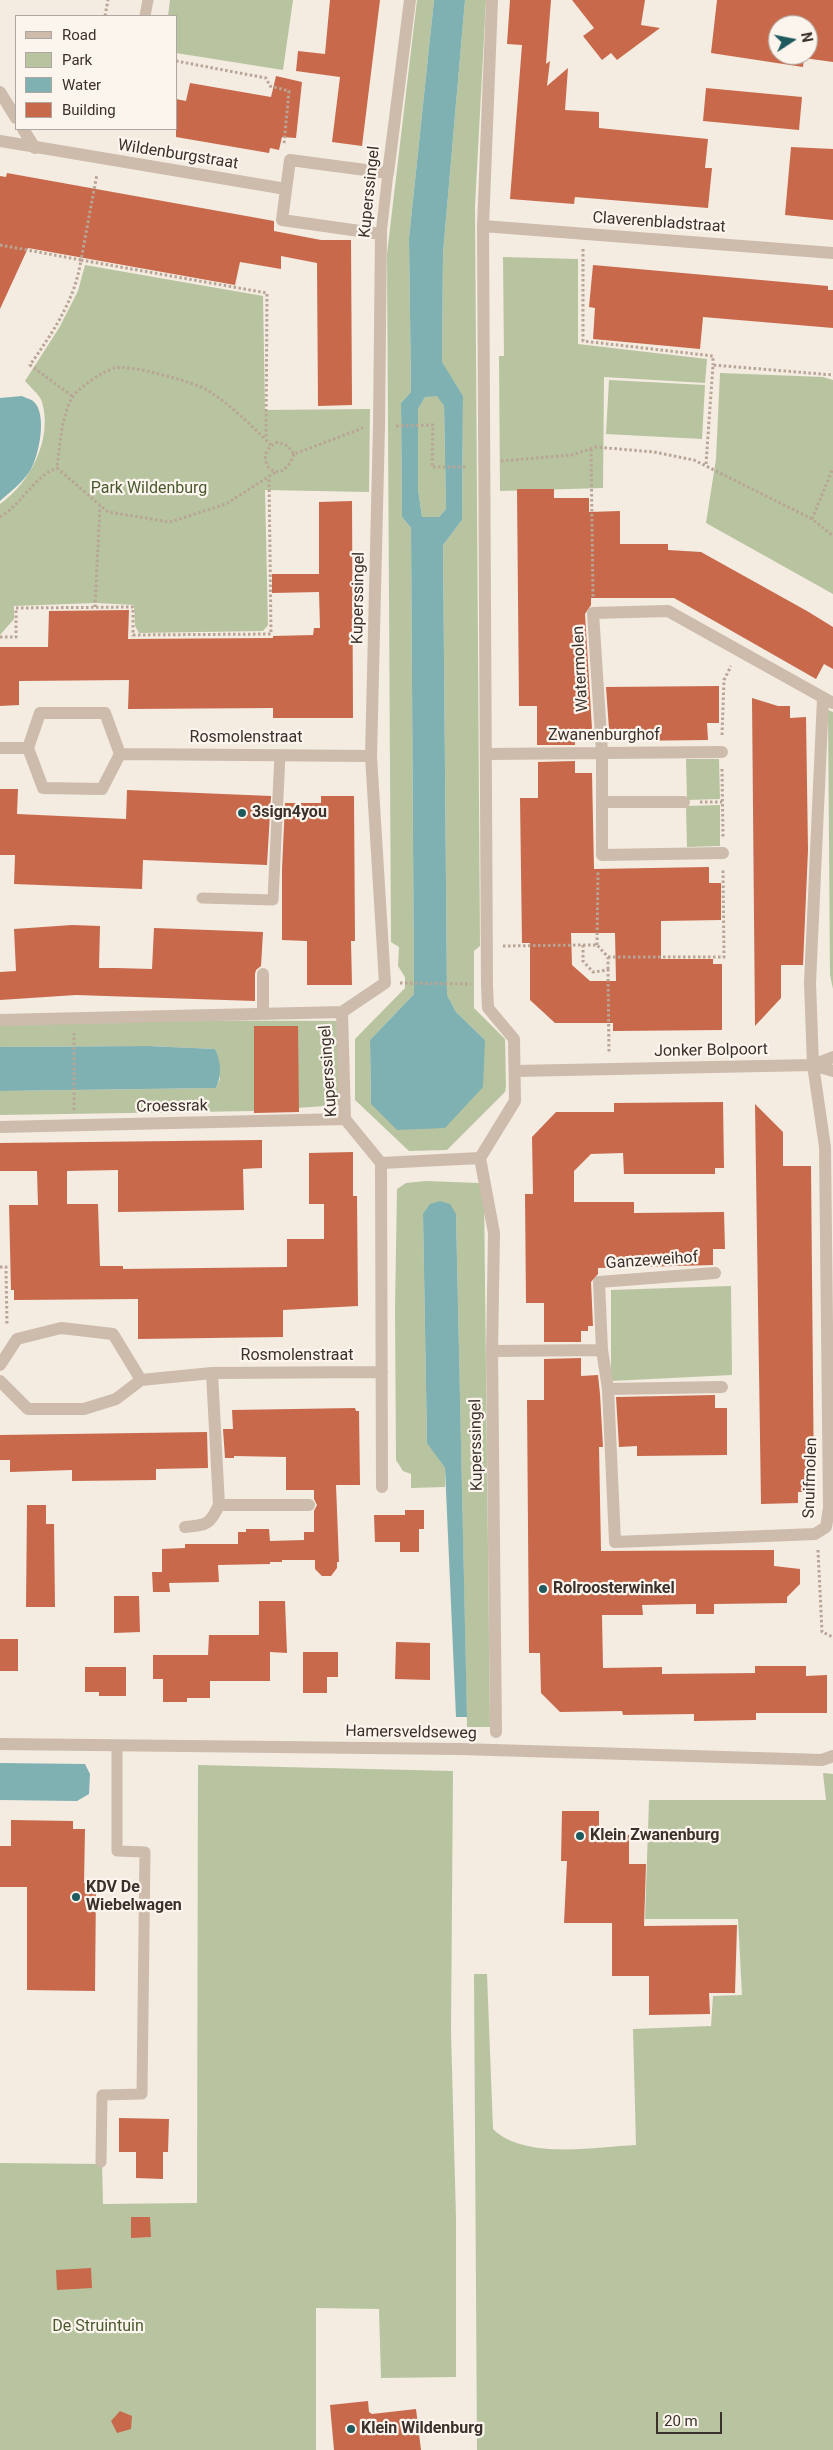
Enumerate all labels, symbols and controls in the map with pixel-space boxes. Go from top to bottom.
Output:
legend [15,15,178,130]
north arrow [768,15,818,65]
text: Road [62,26,96,44]
text: N [798,31,816,44]
text: Park [62,51,92,69]
text: Water [62,76,101,94]
text: Building [62,101,116,119]
street label: Wildenburgstraat [116,136,240,174]
street label: Kuperssingel [356,145,384,239]
street label: Claverenbladstraat [592,209,726,237]
park label: Park Wildenburg [91,479,207,499]
street label: Kuperssingel [349,552,369,644]
street label: Watermolen [569,625,593,713]
street label: Zwanenburghof [548,726,660,746]
street label: Rosmolenstraat [190,728,302,748]
place label: 3sign4you [252,803,327,823]
marker: 3sign4you [236,807,248,819]
street label: Kuperssingel [316,1024,342,1118]
street label: Jonker Bolpoort [654,1040,768,1062]
street label: Croessrak [136,1097,208,1117]
street label: Ganzeweihof [605,1248,699,1274]
street label: Rosmolenstraat [241,1346,353,1366]
street label: Kuperssingel [467,1399,487,1491]
street label: Snuifmolen [800,1437,822,1519]
place label: Rolroosterwinkel [553,1579,675,1599]
marker: Rolroosterwinkel [537,1583,549,1595]
street label: Hamersveldseweg [345,1722,477,1744]
place label: Klein Zwanenburg [590,1826,719,1846]
marker: Klein Zwanenburg [574,1830,586,1842]
place label: KDV De Wiebelwagen [86,1878,182,1916]
marker: KDV De Wiebelwagen [70,1891,82,1903]
park label: De Struintuin [52,2317,144,2337]
scale bar [658,2402,724,2434]
text: 20 m [664,2412,698,2430]
place label: Klein Wildenburg [361,2419,483,2439]
marker: Klein Wildenburg [345,2423,357,2435]

